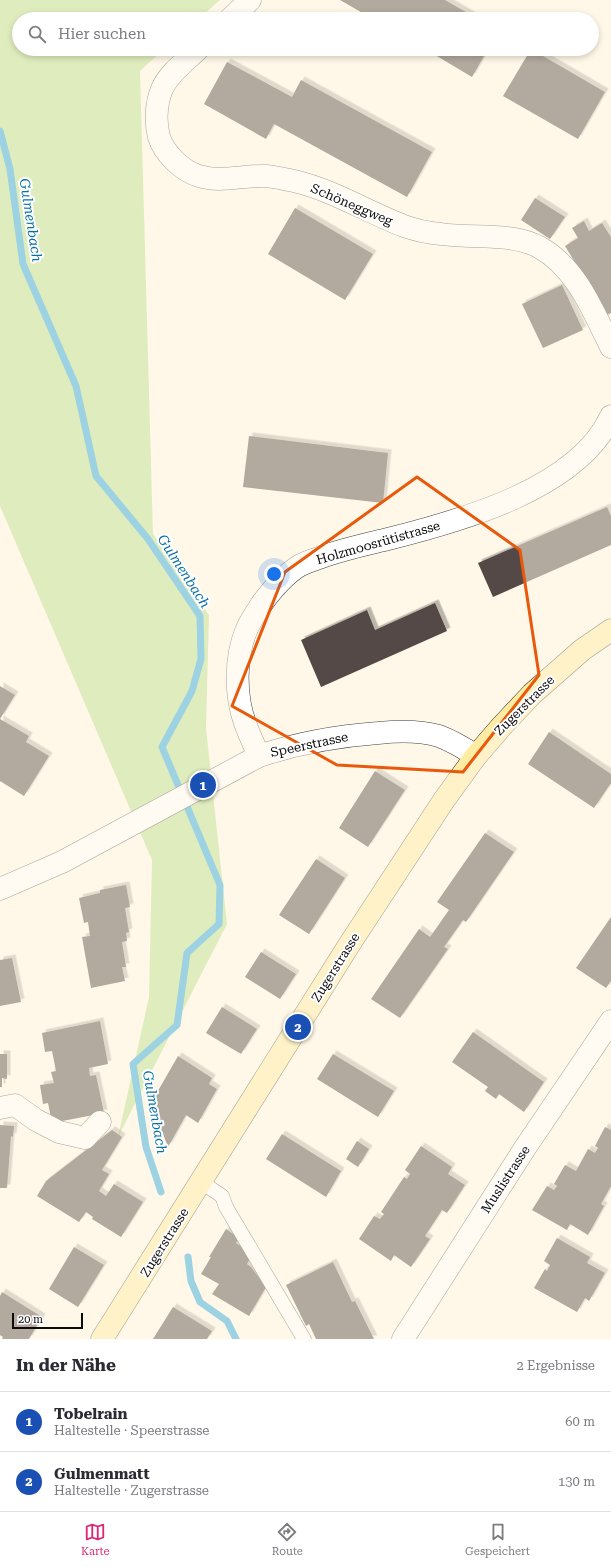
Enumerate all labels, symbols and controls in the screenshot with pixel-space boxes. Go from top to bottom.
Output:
search box [12,12,599,56]
icon: search [26,23,48,45]
text: Hier suchen [58,25,146,43]
water label: Gulmenbach [17,177,46,263]
street label: Schöneggweg [309,180,396,229]
street label: Holzmoosrütistrasse [315,518,442,567]
water label: Gulmenbach [154,531,214,611]
your location [264,564,284,584]
street label: Zugerstrasse [491,672,557,738]
street label: Speerstrasse [269,729,349,760]
pin: 1 [190,770,216,800]
street label: Zugerstrasse [308,930,363,1004]
pin: 2 [285,1012,311,1042]
water label: Gulmenbach [140,1069,170,1155]
street label: Muslistrasse [478,1143,533,1216]
street label: Zugerstrasse [137,1205,192,1279]
scale bar [12,1311,83,1330]
text: 20 m [18,1313,43,1326]
text: In der Nähe [16,1355,116,1375]
text: 2 Ergebnisse [517,1358,595,1373]
text: Tobelrain [54,1405,128,1423]
text: 1 [25,1414,33,1429]
text: 60 m [565,1414,595,1429]
text: Haltestelle · Speerstrasse [54,1423,209,1438]
text: Gulmenmatt [54,1465,150,1483]
text: 2 [25,1474,33,1489]
text: 130 m [558,1474,595,1489]
text: Haltestelle · Zugerstrasse [54,1483,209,1498]
tab: Karte [81,1521,110,1558]
tab: Route [272,1521,303,1558]
tab: Gespeichert [465,1521,530,1558]

